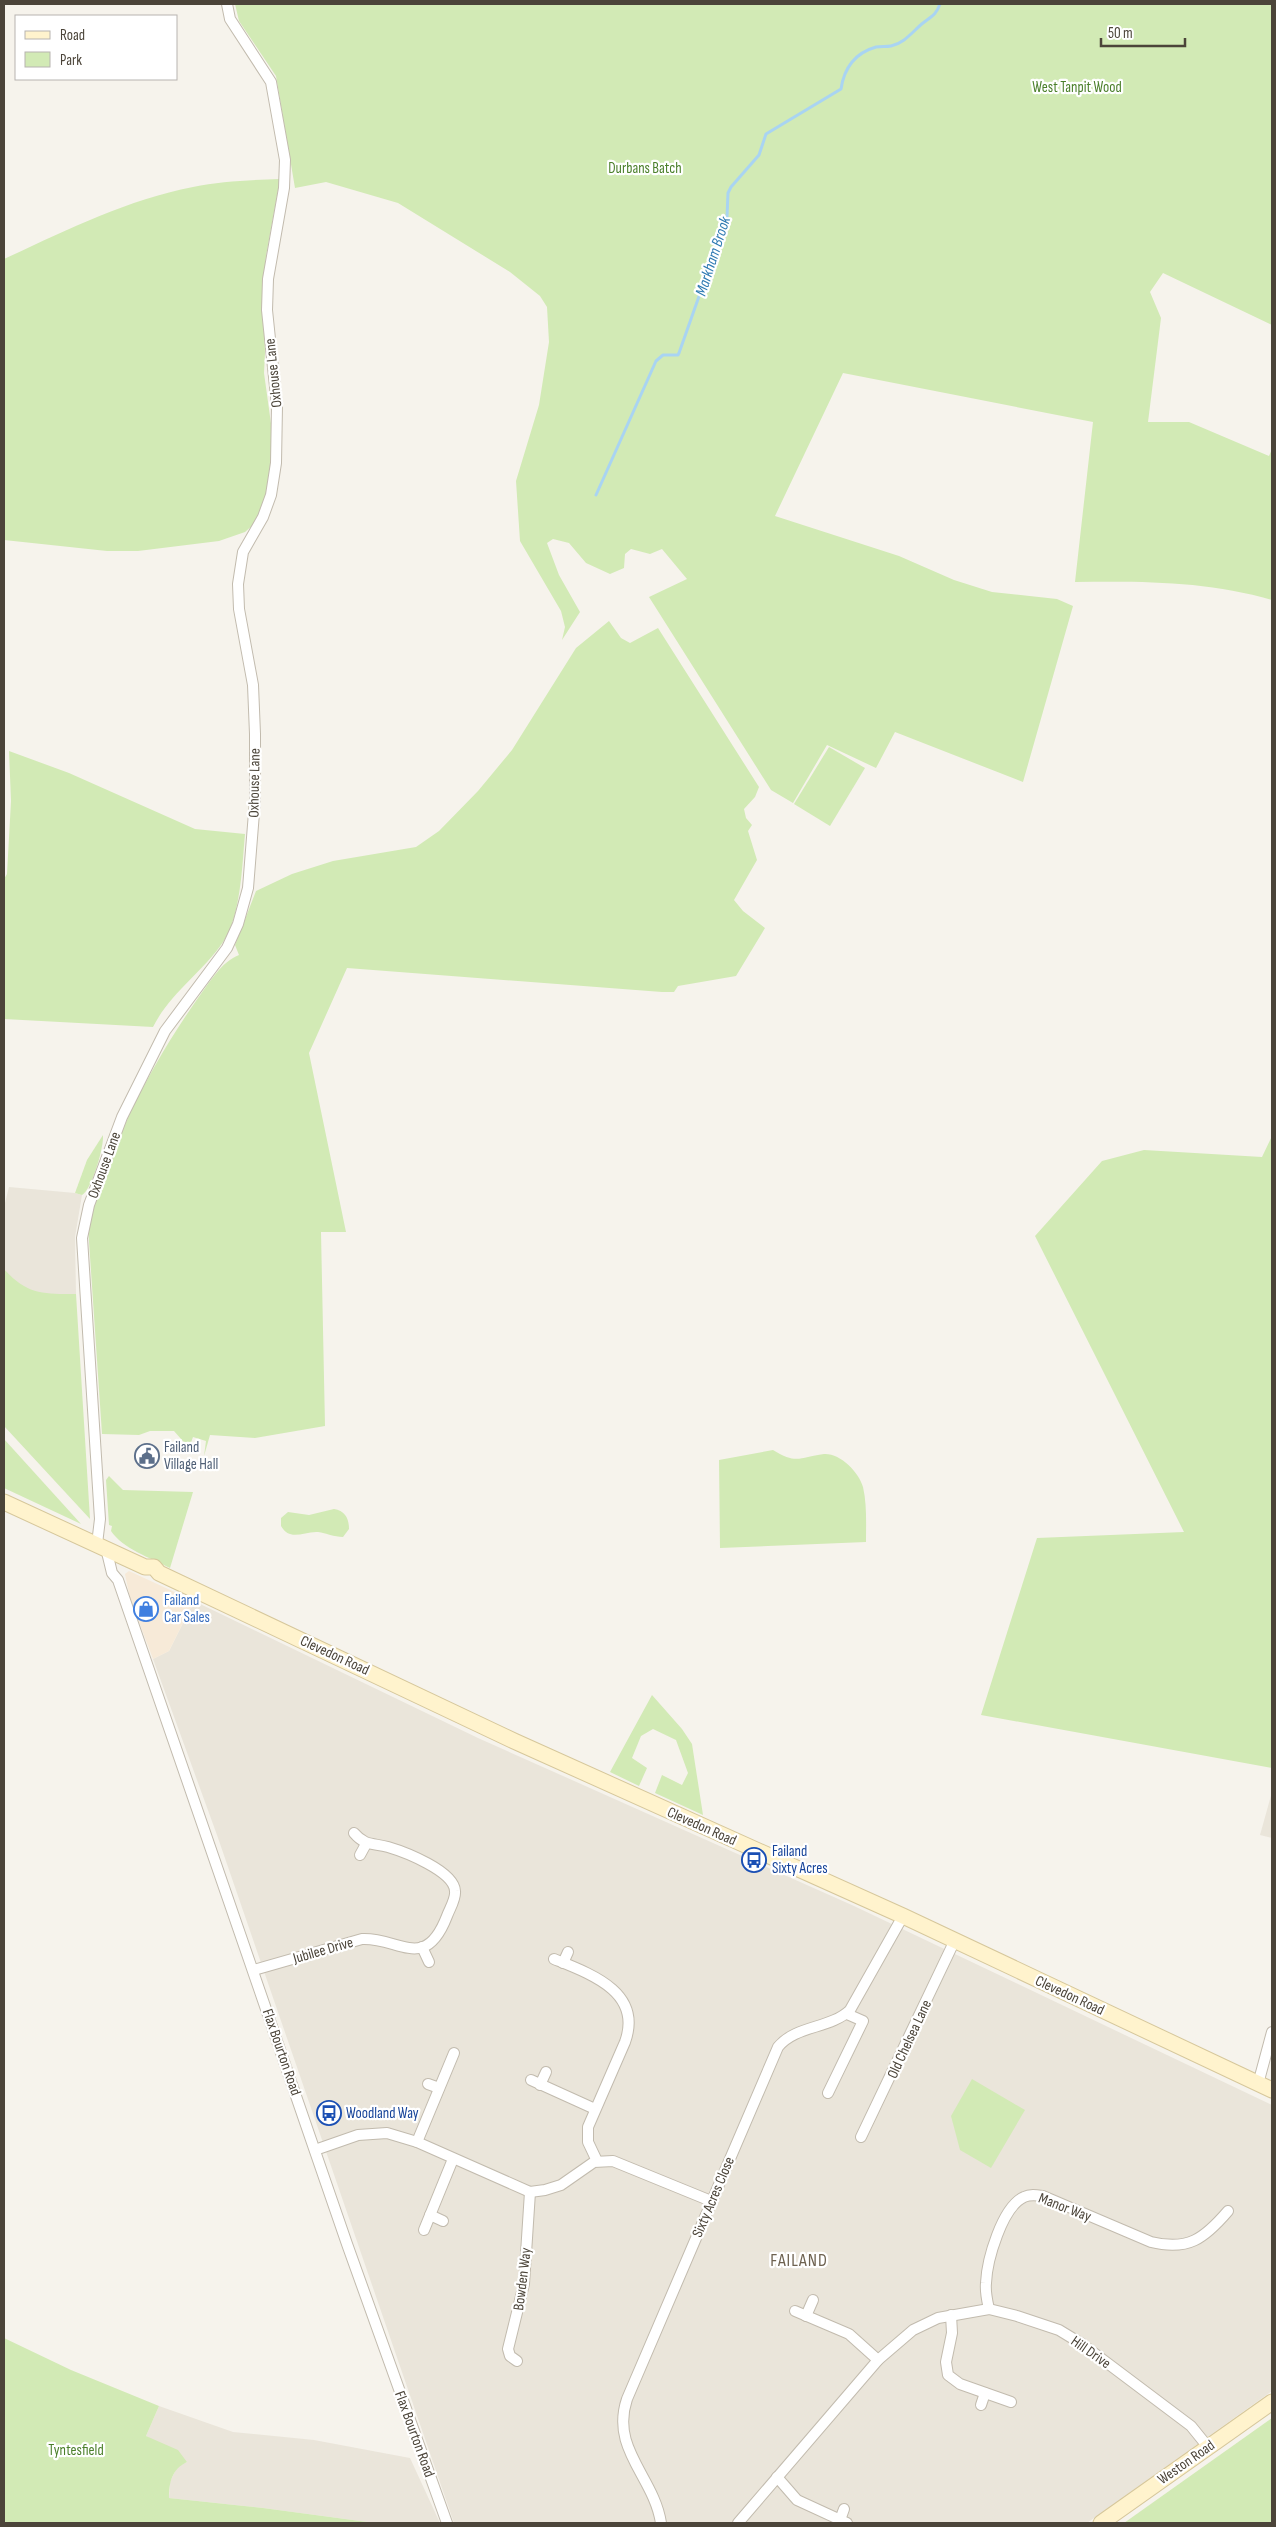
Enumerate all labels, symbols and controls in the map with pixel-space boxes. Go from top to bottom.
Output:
legend [15,15,178,80]
scale bar [1101,15,1185,47]
text: 50 m [1108,24,1133,43]
text: Road [60,26,85,45]
text: Park [60,51,82,70]
park label: West Tanpit Wood [1032,78,1122,97]
park label: Durbans Batch [608,159,682,178]
water label: Markham Brook [692,213,735,299]
street label: Oxhouse Lane [260,337,287,409]
street label: Oxhouse Lane [244,748,265,818]
street label: Oxhouse Lane [84,1129,125,1201]
place label: Failand Village Hall [164,1438,218,1474]
public building icon: Failand Village Hall [134,1443,160,1469]
place label: Failand Car Sales [164,1591,210,1627]
shop icon: Failand Car Sales [133,1596,159,1622]
street label: Clevedon Road [297,1631,372,1680]
street label: Clevedon Road [664,1803,739,1850]
place label: Failand Sixty Acres [772,1842,828,1878]
bus stop icon: Failand Sixty Acres [741,1847,767,1873]
street label: Jubilee Drive [290,1933,355,1968]
street label: Clevedon Road [1032,1971,1107,2020]
street label: Old Chelsea Lane [883,1997,936,2082]
street label: Flax Bourton Road [258,2006,305,2098]
bus stop icon: Woodland Way [316,2100,342,2126]
place label: Woodland Way [346,2104,419,2123]
street label: Sixty Acres Close [688,2154,739,2240]
street label: Manor Way [1036,2189,1094,2226]
street label: Bowden Way [509,2246,536,2312]
district label: FAILAND [770,2250,828,2271]
street label: Hill Drive [1067,2332,1114,2373]
street label: Flax Bourton Road [390,2388,439,2480]
street label: Weston Road [1154,2436,1219,2489]
park label: Tyntesfield [48,2441,104,2460]

